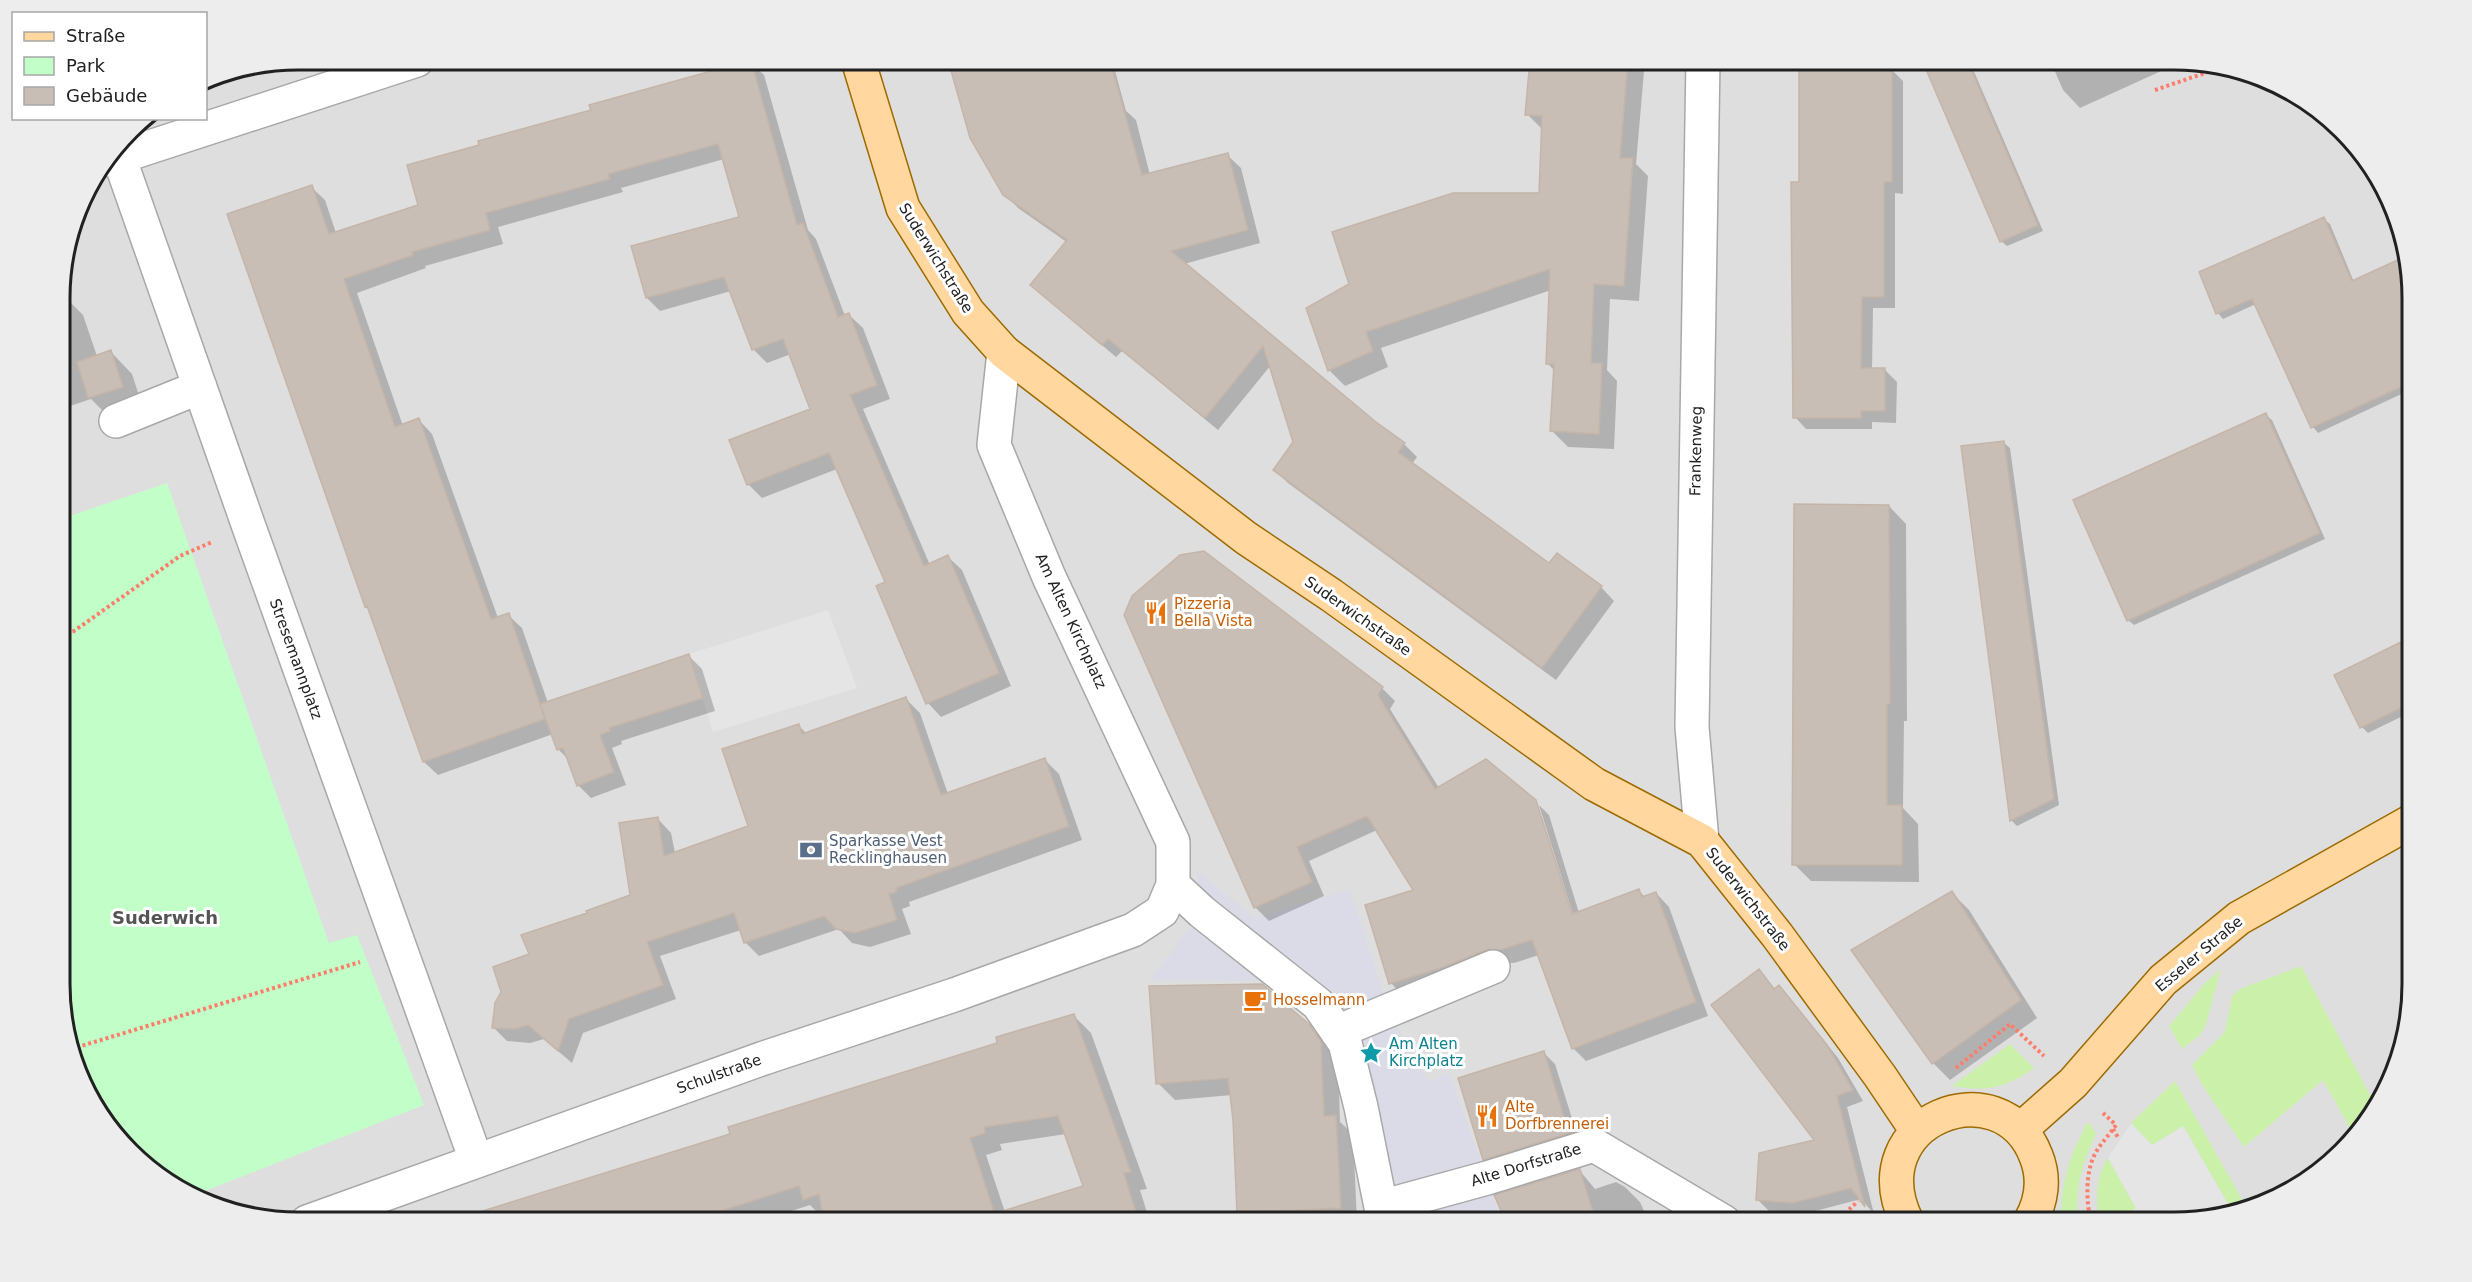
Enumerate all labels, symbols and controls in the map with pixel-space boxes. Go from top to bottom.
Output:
legend [12,12,207,120]
text: Straße [66,25,125,46]
text: Park [66,55,105,76]
text: Gebäude [66,85,147,106]
street label: Suderwichstraße [895,200,977,316]
street label: Frankenweg [1686,406,1706,496]
street label: Am Alten Kirchplatz [1032,550,1110,692]
street label: Suderwichstraße [1301,573,1415,659]
place label: Pizzeria Bella Vista [1174,595,1253,630]
street label: Stresemannplatz [266,596,326,722]
restaurant icon: Pizzeria Bella Vista [1143,600,1169,626]
place label: Sparkasse Vest Recklinghausen [829,832,947,867]
bank icon: Sparkasse Vest Recklinghausen [798,837,824,863]
street label: Suderwichstraße [1702,844,1794,954]
district label: Suderwich [112,907,218,928]
street label: Esseler Straße [2152,912,2246,996]
cafe icon: Hosselmann [1242,987,1268,1013]
place label: Hosselmann [1273,991,1365,1009]
place label: Am Alten Kirchplatz [1389,1035,1463,1070]
place icon: Am Alten Kirchplatz [1358,1040,1384,1066]
street label: Schulstraße [674,1050,764,1098]
place label: Alte Dorfbrennerei [1505,1098,1609,1133]
restaurant icon: Alte Dorfbrennerei [1474,1103,1500,1129]
street label: Alte Dorfstraße [1469,1140,1583,1190]

